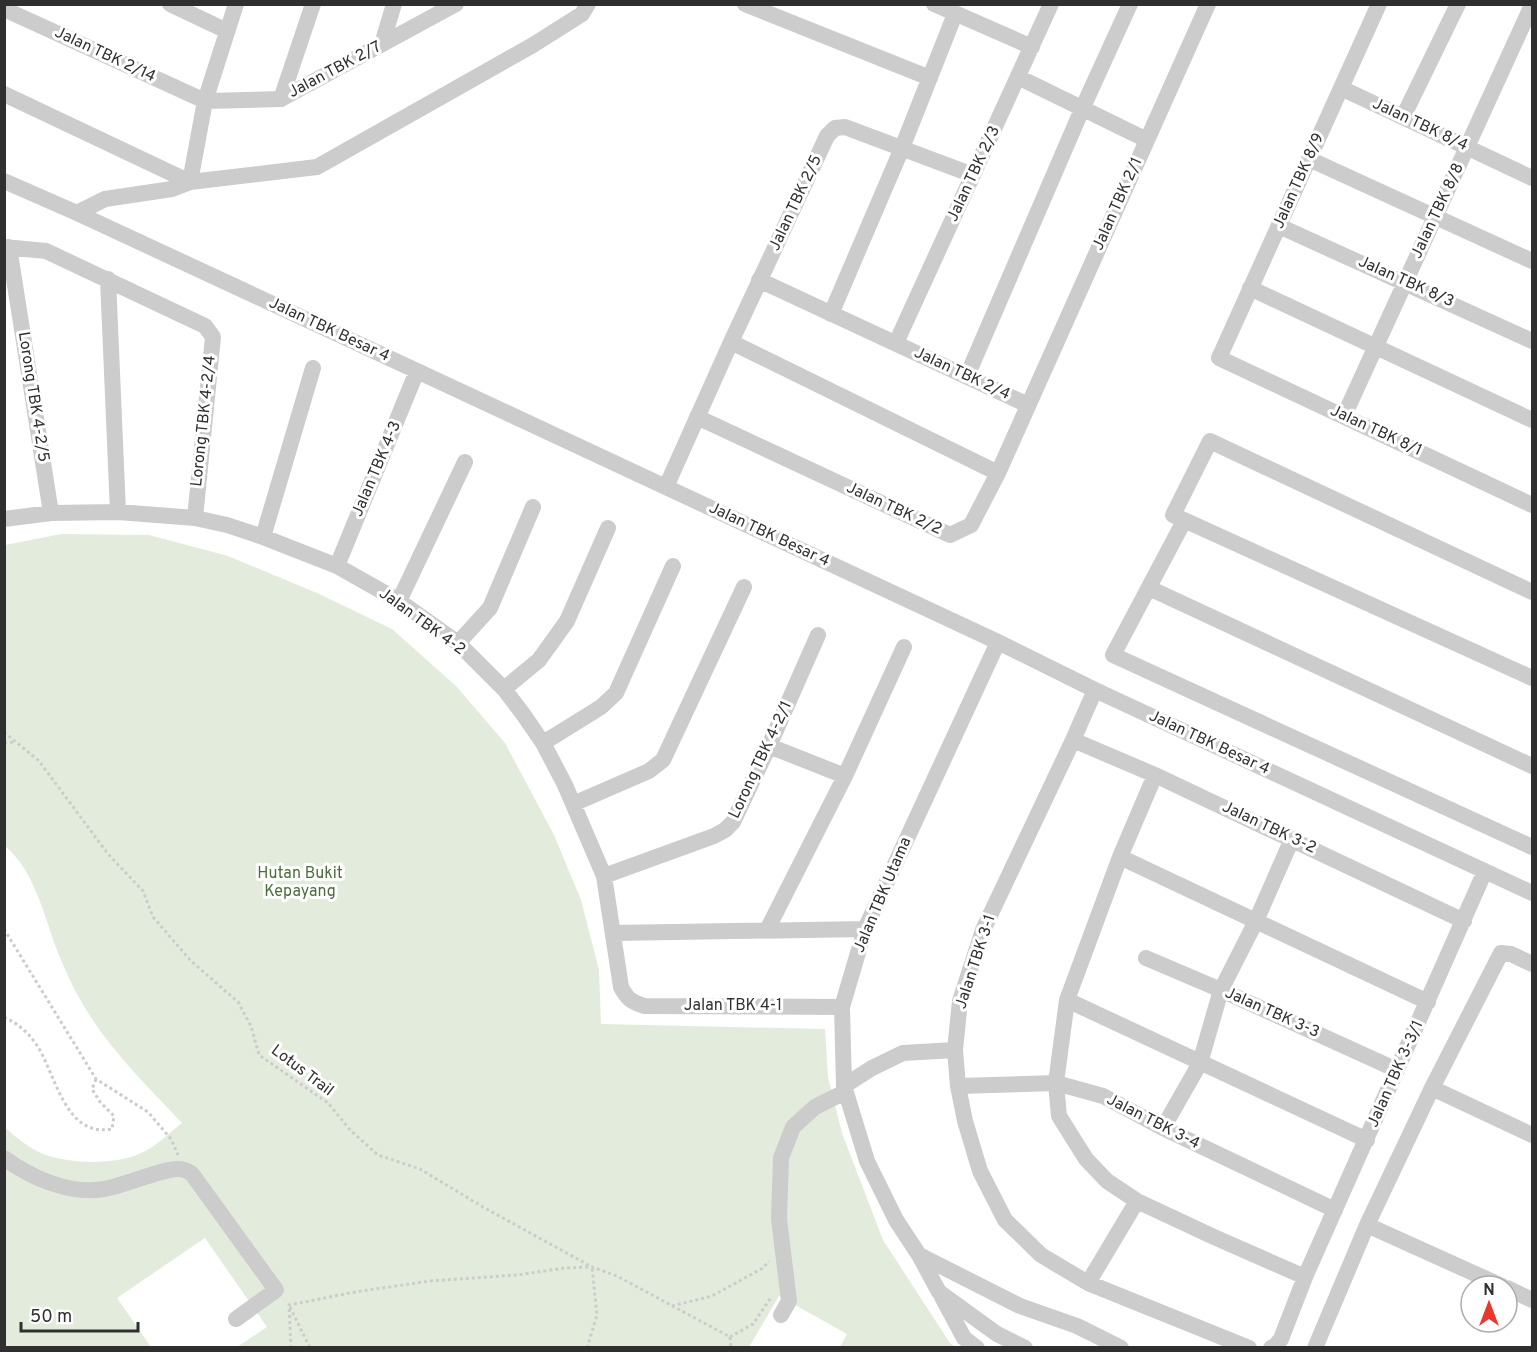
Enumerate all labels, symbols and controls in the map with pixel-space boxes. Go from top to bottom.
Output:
street label: Jalan TBK 2/14 [51,23,159,87]
street label: Jalan TBK 2/7 [285,37,385,103]
street label: Jalan TBK 8/4 [1369,94,1471,156]
street label: Jalan TBK 2/3 [943,123,1005,225]
street label: Jalan TBK 8/9 [1269,130,1329,232]
street label: Jalan TBK 2/5 [765,152,827,254]
street label: Jalan TBK 2/1 [1089,154,1147,254]
street label: Jalan TBK 8/8 [1407,160,1469,262]
street label: Jalan TBK 8/3 [1355,252,1457,312]
street label: Jalan TBK Besar 4 [265,293,393,367]
street label: Lorong TBK 4-2/5 [13,330,53,464]
street label: Jalan TBK 2/4 [911,343,1013,405]
street label: Lorong TBK 4-2/4 [187,354,221,488]
street label: Jalan TBK 8/1 [1327,401,1425,461]
street label: Jalan TBK 4-3 [348,418,406,520]
street label: Jalan TBK 2/2 [843,478,945,540]
street label: Jalan TBK Besar 4 [705,498,833,572]
street label: Jalan TBK 4-2 [375,584,469,660]
street label: Lorong TBK 4-2/1 [725,698,797,822]
street label: Jalan TBK Besar 4 [1145,706,1273,780]
street label: Jalan TBK 3-2 [1219,797,1319,859]
street label: Jalan TBK Utama [850,834,916,956]
park label: Hutan Bukit Kepayang [257,864,343,902]
street label: Jalan TBK 3-1 [951,912,1001,1012]
street label: Jalan TBK 3-3 [1221,983,1323,1043]
street label: Jalan TBK 4-1 [684,996,782,1016]
street label: Jalan TBK 3-3/1 [1363,1017,1429,1131]
street label: Lotus Trail [267,1041,337,1101]
street label: Jalan TBK 3-4 [1103,1090,1203,1154]
north arrow [1459,1274,1519,1334]
text: N [1483,1281,1495,1301]
scale bar [21,1295,138,1333]
text: 50 m [30,1306,72,1329]

